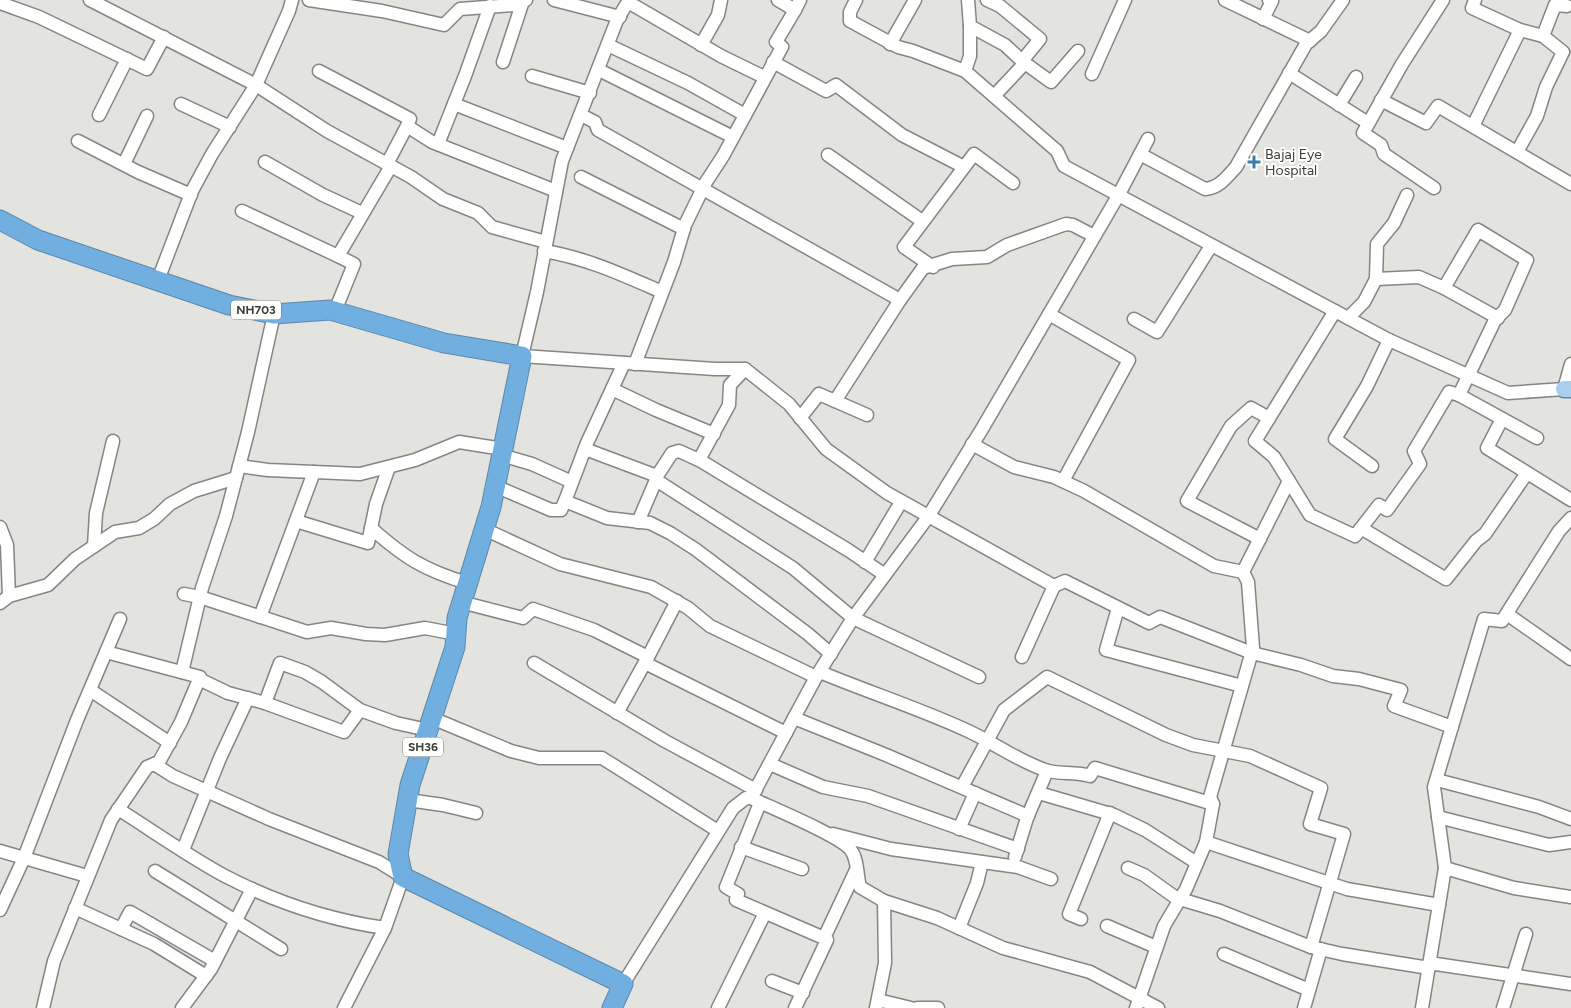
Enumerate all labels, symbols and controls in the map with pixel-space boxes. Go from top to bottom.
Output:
place label: Bajaj Eye Hospital [1265,146,1322,179]
marker: Bajaj Eye Hospital [1247,155,1261,169]
road number: NH703 [231,300,281,320]
road number: SH36 [403,738,443,756]

